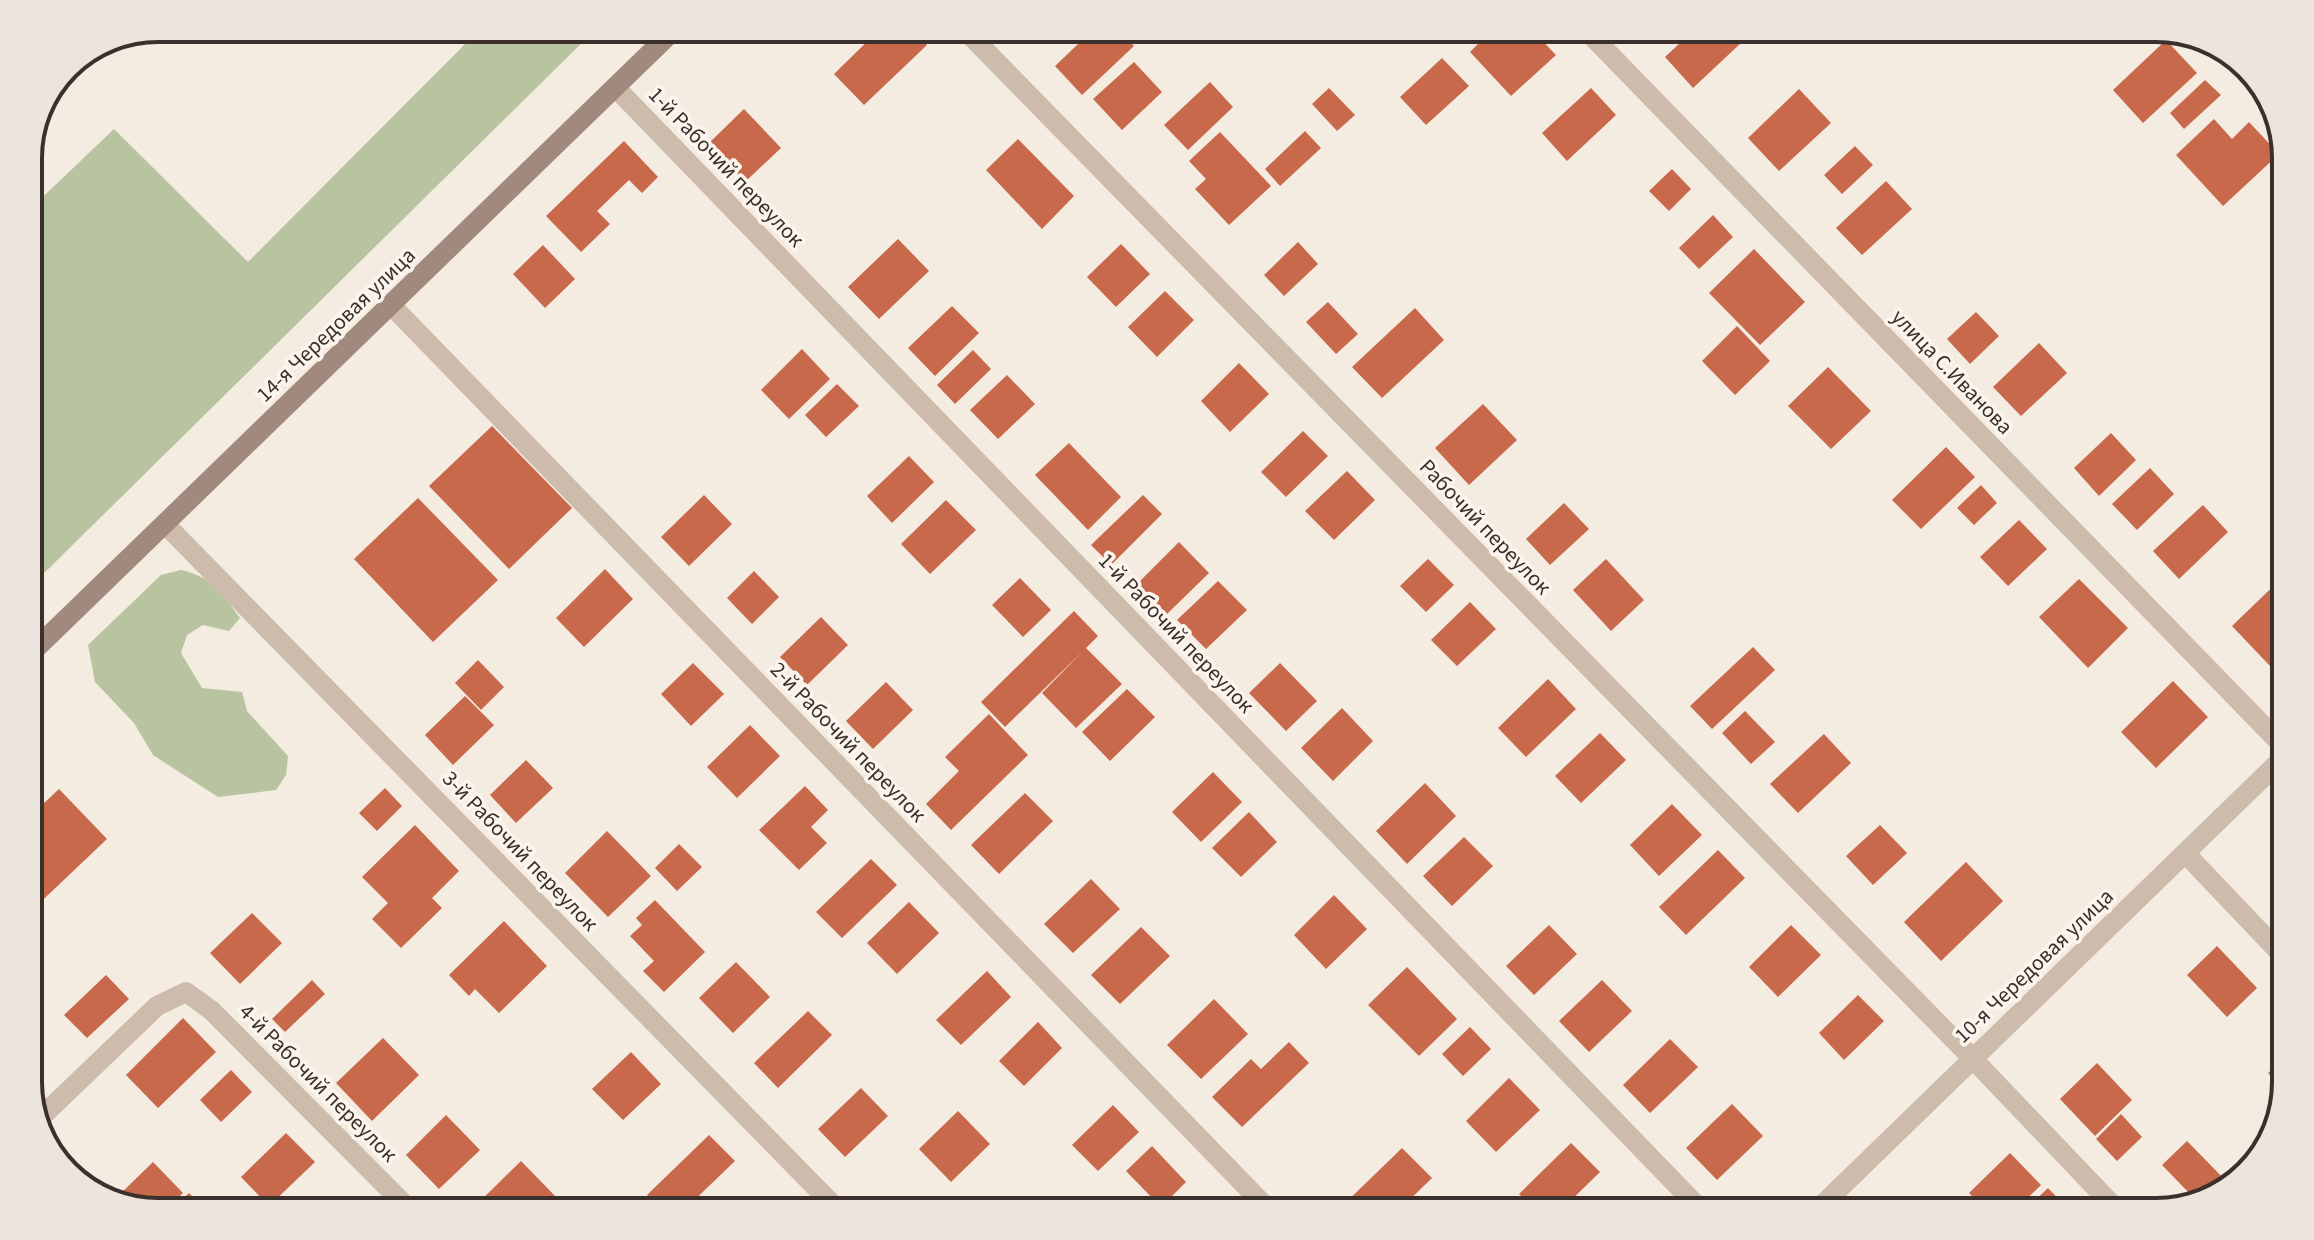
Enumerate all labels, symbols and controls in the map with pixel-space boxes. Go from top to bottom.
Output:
street label: 1-й Рабочий переулок [641,79,811,255]
street label: 14-я Чередовая улица [249,240,423,410]
street label: улица С.Иванова [1884,302,2020,442]
street label: Рабочий переулок [1412,452,1558,602]
street label: 1-й Рабочий переулок [1091,545,1261,721]
street label: 2-й Рабочий переулок [763,654,933,830]
street label: 3-й Рабочий переулок [435,763,605,939]
street label: 10-я Чередовая улица [1947,881,2121,1051]
street label: 4-й Рабочий переулок [232,997,405,1170]

